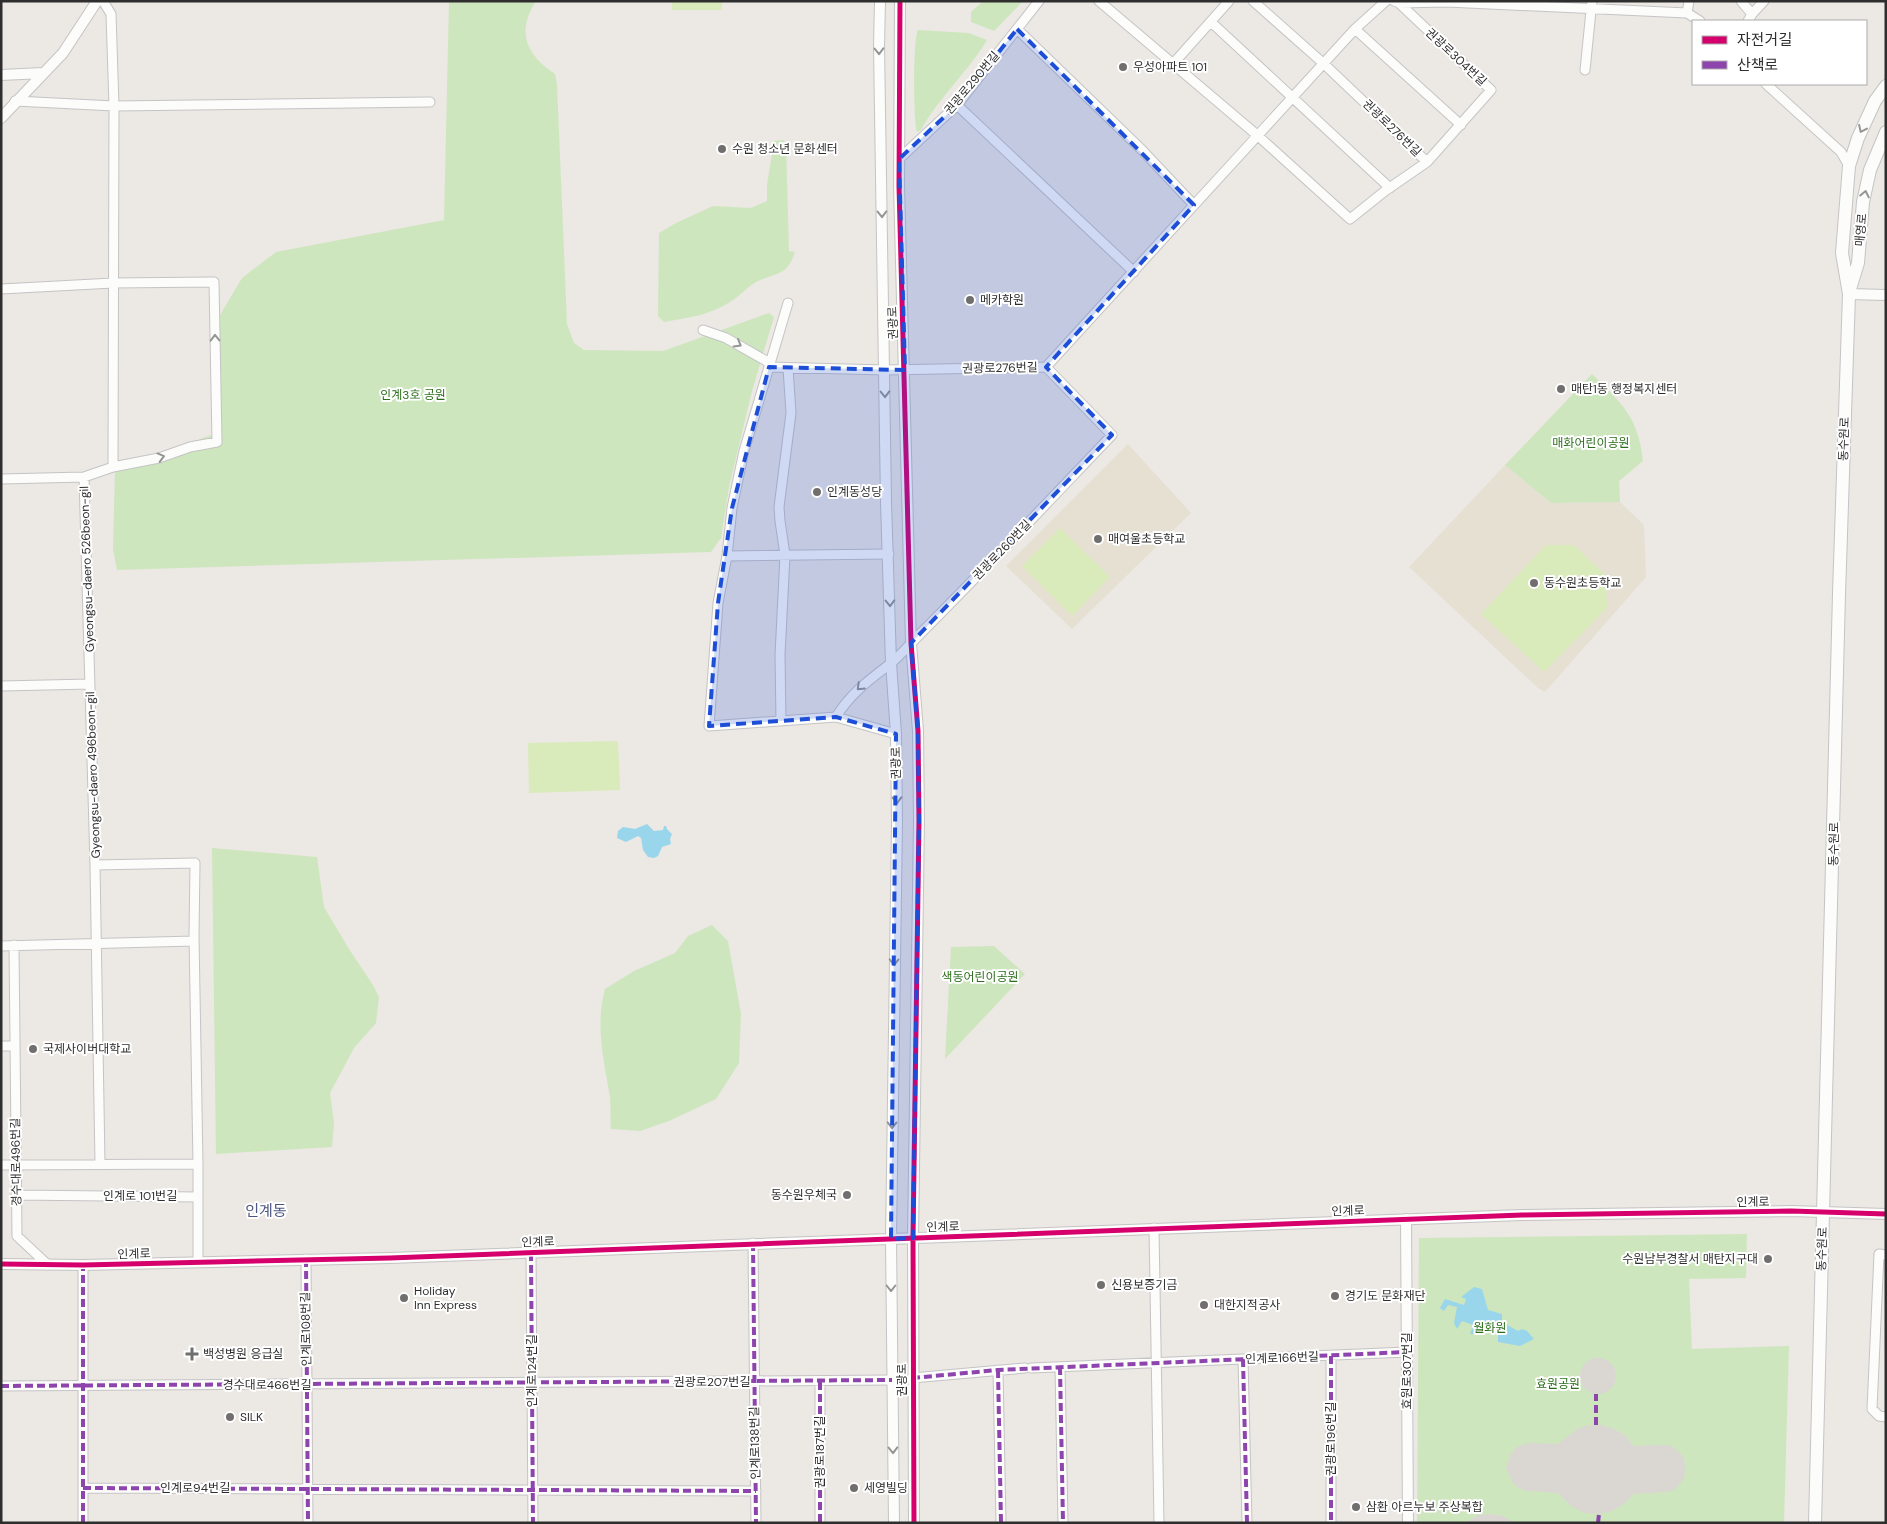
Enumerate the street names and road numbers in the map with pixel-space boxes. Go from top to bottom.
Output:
street label: 권광로304번길 [1422,25,1490,89]
street label: 권광로290번길 [941,48,1003,118]
street label: 권광로276번길 [1359,96,1425,160]
street label: 매영로 [1852,213,1870,247]
street label: 권광로 [884,306,902,340]
street label: 권광로276번길 [962,359,1038,377]
street label: 동수원로 [1835,417,1853,461]
street label: Gyeongsu-daero 526beon-gil [76,486,98,652]
street label: 권광로260번길 [969,516,1035,584]
street label: Gyeongsu-daero 496beon-gil [82,691,104,859]
street label: 권광로 [888,746,904,780]
street label: 동수원로 [1826,822,1842,866]
street label: 경수대로496번길 [7,1118,25,1206]
street label: 인계로 101번길 [103,1188,177,1204]
street label: 인계로 [1736,1194,1770,1210]
street label: 인계로 [1331,1202,1365,1220]
street label: 인계로 [926,1218,960,1236]
street label: 동수원로 [1813,1227,1831,1271]
street label: 인계로 [521,1233,555,1251]
street label: 인계로 [117,1245,151,1263]
street label: 인계로108번길 [297,1292,315,1366]
street label: 효원로307번길 [1399,1333,1415,1409]
street label: 인계로124번길 [524,1335,540,1407]
street label: 인계로166번길 [1245,1349,1319,1367]
street label: 권광로 [894,1363,910,1397]
street label: 권광로207번길 [674,1374,750,1390]
street label: 경수대로466번길 [223,1377,311,1393]
street label: 권광로196번길 [1323,1402,1339,1476]
street label: 인계로138번길 [746,1406,764,1480]
street label: 권광로187번길 [812,1416,828,1488]
street label: 인계로94번길 [160,1480,230,1496]

